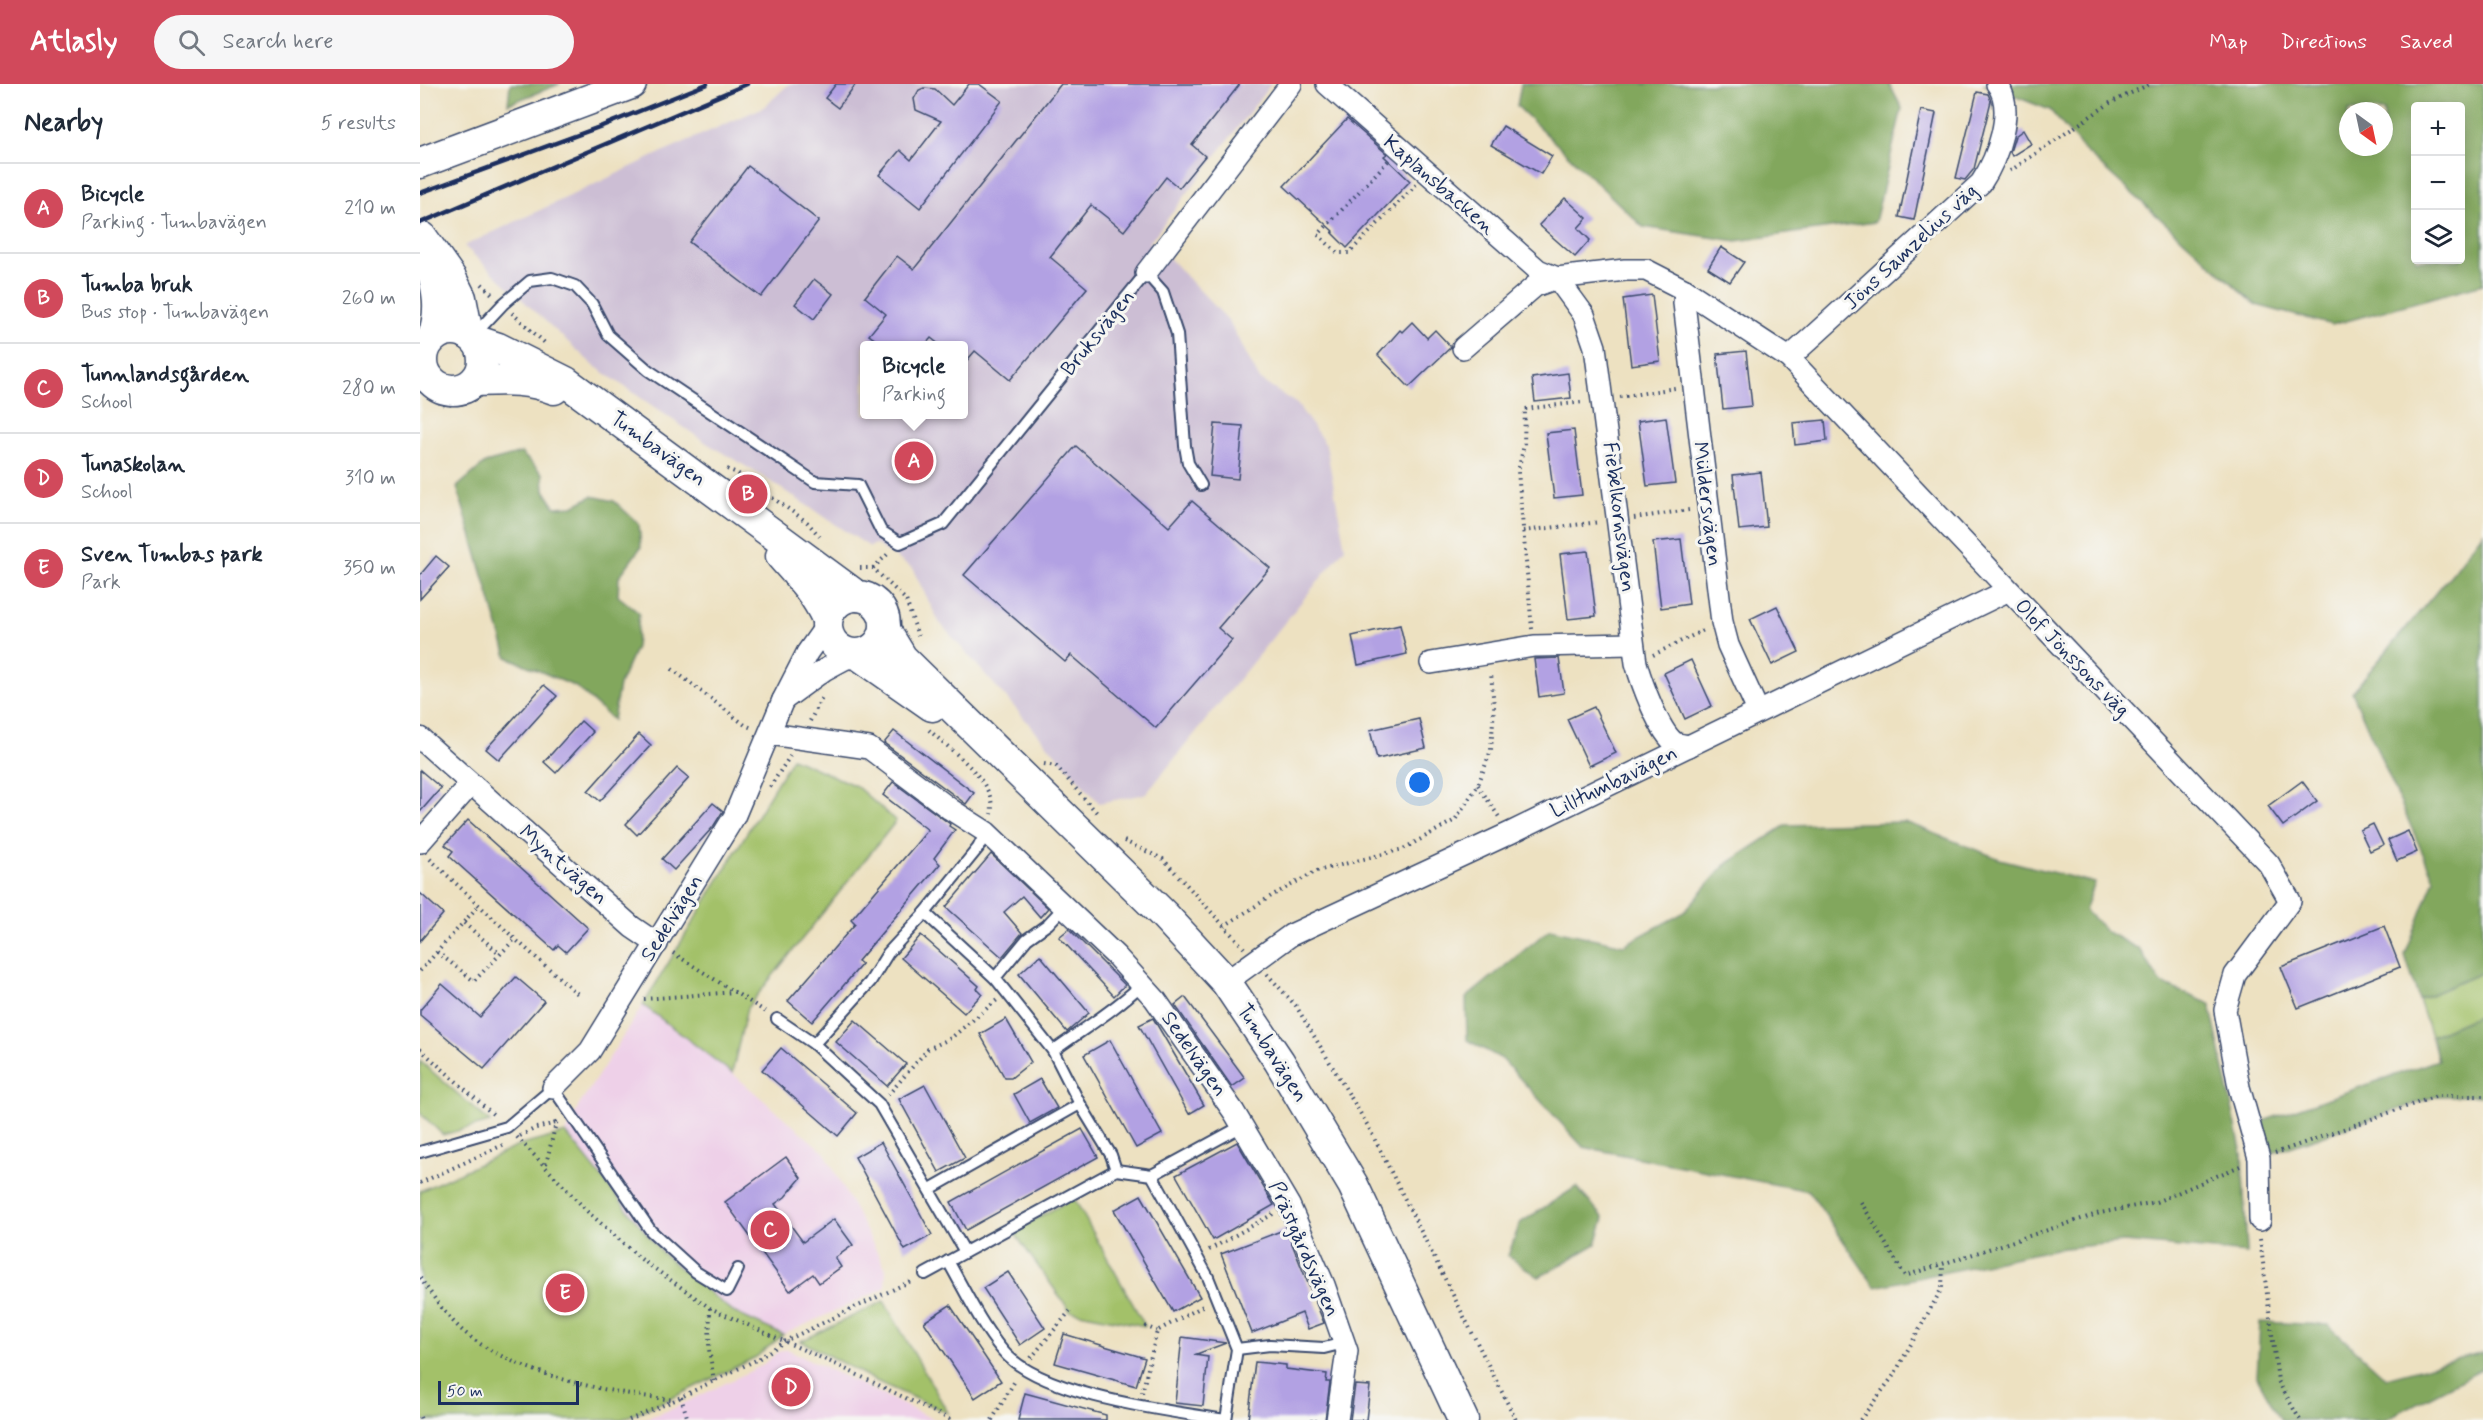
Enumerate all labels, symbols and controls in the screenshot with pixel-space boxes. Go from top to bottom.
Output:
search box [154,15,574,69]
text: Atlasly [30,24,118,61]
icon: search [175,26,208,59]
text: Search here [223,28,333,56]
text: Map [2209,28,2248,56]
text: Directions [2281,28,2367,56]
text: Saved [2400,28,2453,56]
north arrow [2339,102,2393,156]
map controls [2411,102,2465,264]
button: + [2411,102,2465,156]
text: Nearby [24,106,103,140]
text: 5 results [321,110,396,137]
street label: Kaplansbacken [1377,129,1501,242]
button: − [2411,156,2465,210]
street label: Jöns Samzelius väg [1838,177,1984,317]
text: Bicycle [81,181,145,209]
text: A [37,195,50,222]
text: 210 m [344,195,396,222]
text: Parking · Tumbavägen [81,209,267,236]
button: layers [2411,210,2465,264]
text: Tumba bruk [81,271,193,299]
street label: Bruksvägen [1055,284,1141,382]
text: B [37,285,50,312]
text: 260 m [342,285,396,312]
text: Bus stop · Tumbavägen [81,299,269,326]
popup [860,341,968,419]
text: Bicycle [882,353,946,381]
text: Tunnlandsgården [81,361,249,389]
text: C [36,375,51,402]
text: 280 m [342,375,396,402]
text: Parking [882,381,946,408]
text: School [81,389,133,416]
street label: Tumbavägen [604,405,712,493]
pin: A [894,438,934,484]
street label: Fiebelkornsvägen [1596,440,1642,594]
street label: Müldersvägen [1685,440,1729,568]
text: Tunaskolan [81,451,185,479]
text: D [37,465,50,492]
text: 310 m [345,465,396,492]
pin: B [728,472,768,516]
text: School [81,479,133,506]
text: Sven Tumbas park [81,541,263,569]
text: E [38,555,49,582]
text: 350 m [343,555,396,582]
text: Park [81,569,121,596]
street label: Olof Jönssons väg [2008,593,2136,723]
street label: Lilltumbavägen [1546,739,1682,825]
your location [1405,768,1434,797]
street label: Myntvägen [513,819,613,911]
street label: Sedelvägen [634,869,710,967]
street label: Tumbavägen [1230,998,1314,1108]
street label: Sedelvägen [1154,1006,1234,1102]
street label: Prästgårdsvägen [1262,1177,1346,1321]
pin: C [750,1208,790,1252]
pin: E [546,1270,584,1316]
pin: D [772,1364,811,1410]
scale bar [438,1378,579,1406]
text: 50 m [447,1381,483,1402]

